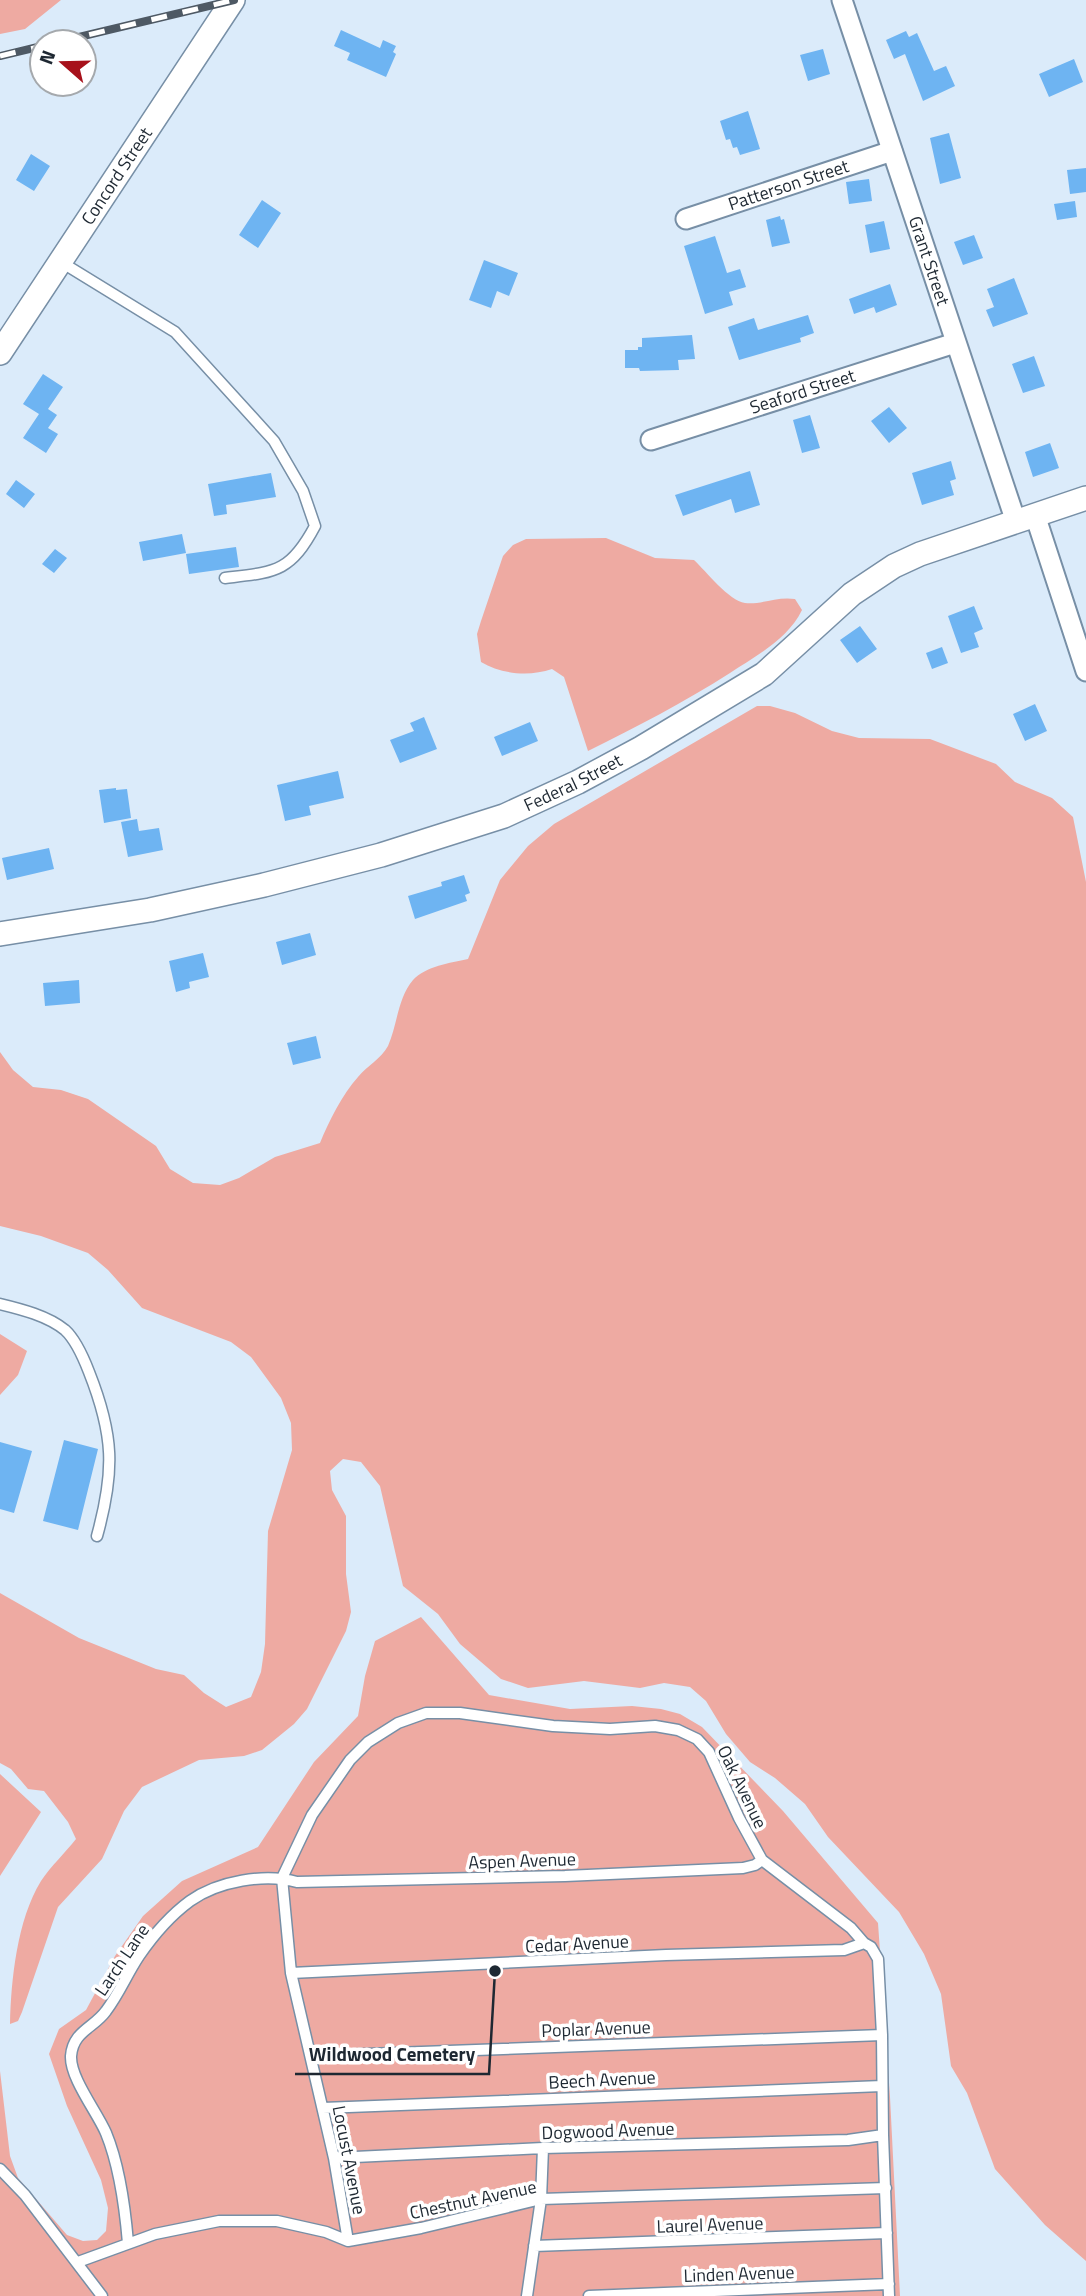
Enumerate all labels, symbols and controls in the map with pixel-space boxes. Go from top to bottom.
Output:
north arrow [28,28,98,98]
text: N [31,46,62,68]
street label: Concord Street [74,121,159,230]
street label: Patterson Street [725,152,853,217]
street label: Grant Street [902,212,957,310]
street label: Seaford Street [746,362,859,421]
street label: Federal Street [519,746,627,818]
street label: Oak Avenue [711,1741,774,1833]
street label: Aspen Avenue [468,1845,576,1876]
street label: Larch Lane [88,1918,156,2001]
street label: Cedar Avenue [524,1927,629,1960]
street label: Poplar Avenue [541,2013,651,2044]
callout: Wildwood Cemetery [295,2034,489,2074]
text: Wildwood Cemetery [309,2039,476,2068]
street label: Beech Avenue [548,2063,656,2096]
street label: Locust Avenue [326,2103,373,2217]
street label: Dogwood Avenue [541,2115,675,2146]
street label: Chestnut Avenue [407,2173,539,2226]
street label: Laurel Avenue [656,2209,764,2240]
street label: Linden Avenue [683,2258,795,2289]

